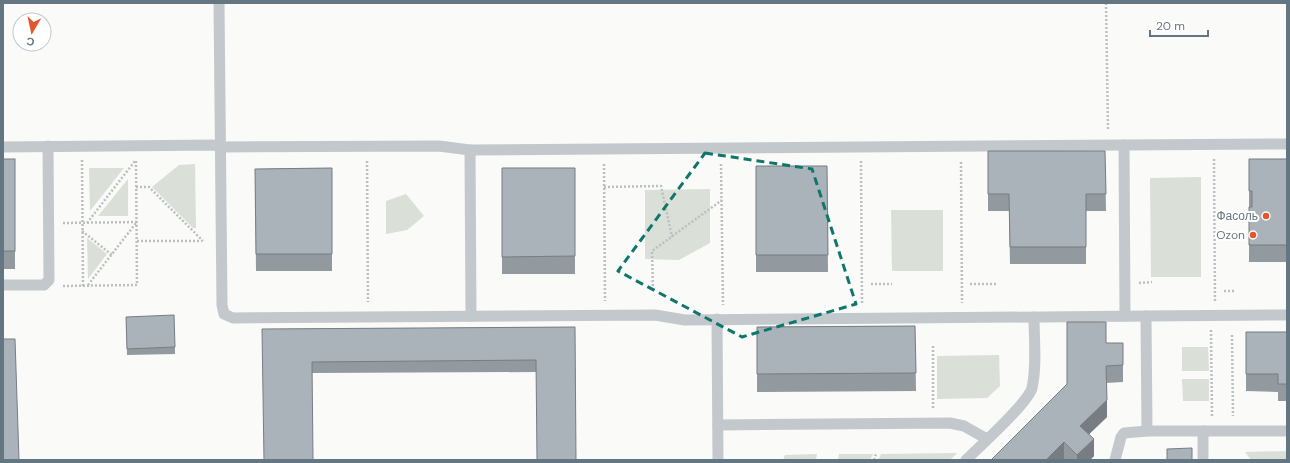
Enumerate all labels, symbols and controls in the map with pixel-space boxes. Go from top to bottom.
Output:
north arrow [12,12,52,52]
scale bar [1150,12,1208,38]
text: 20 m [1156,18,1185,34]
text: С [25,34,35,49]
place label: Фасоль [1216,208,1258,224]
marker: Фасоль [1261,211,1271,221]
place label: Ozon [1216,227,1245,243]
marker: Ozon [1248,230,1258,240]

